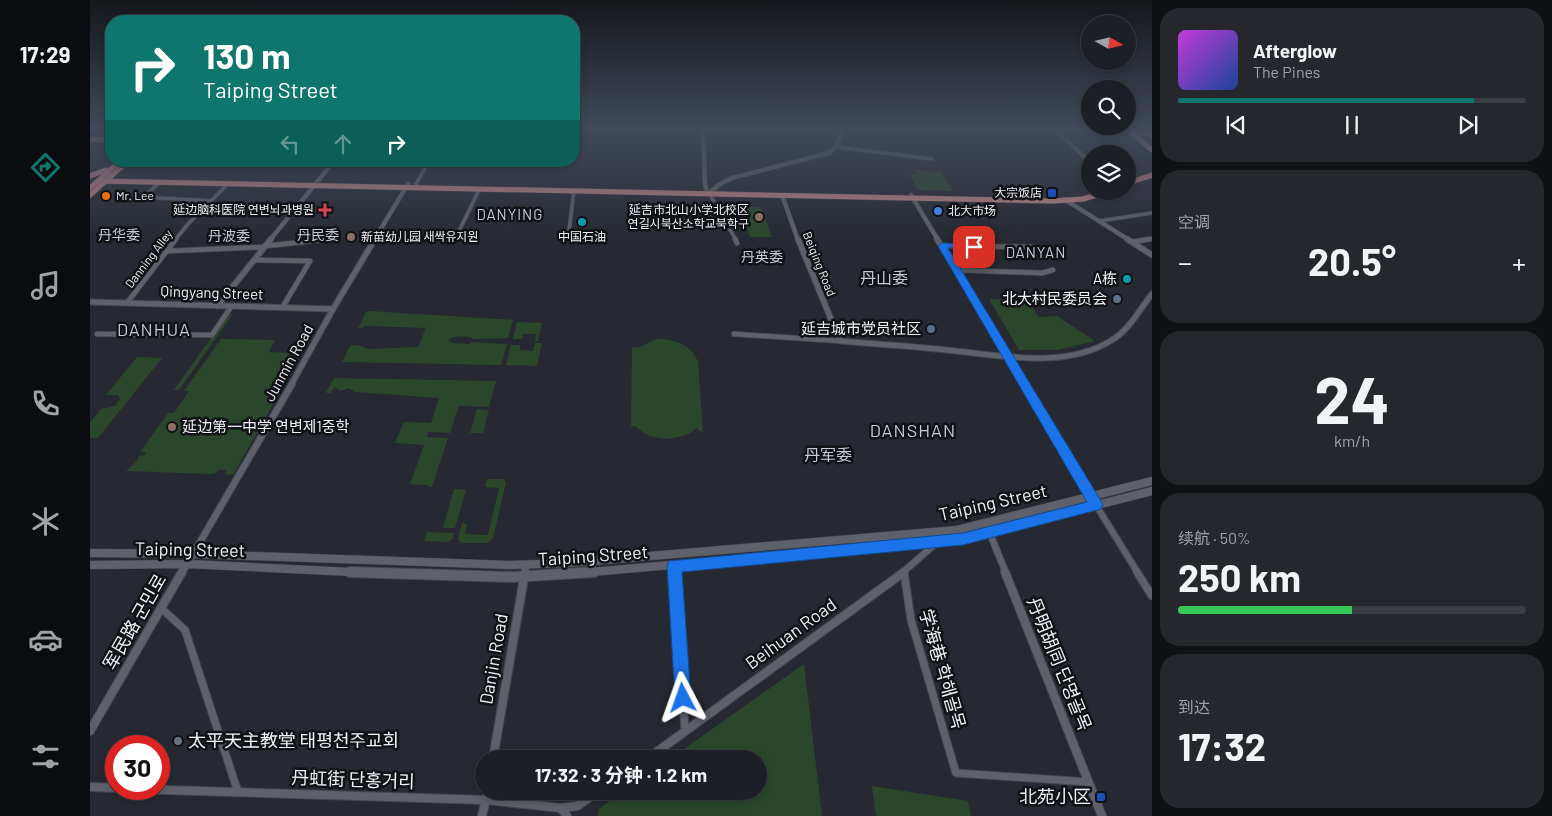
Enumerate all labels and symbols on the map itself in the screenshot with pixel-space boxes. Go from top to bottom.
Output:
north arrow [1081,15,1136,70]
place label: 大宗饭店 [994,185,1042,199]
marker: 大宗饭店 [1046,187,1058,199]
place label: Mr. Lee [116,188,154,202]
marker: Mr. Lee [100,190,112,202]
place label: 延边脑科医院 연변뇌과병원 [173,202,314,216]
place label: 延吉市北山小学北校区 연길시북산소학교북학구 [628,202,749,230]
marker: 延边脑科医院 연변뇌과병원 [318,203,332,217]
place label: 北大市场 [948,203,996,217]
district label: DANYING [477,205,543,223]
marker: 北大市场 [932,205,944,217]
marker: 延吉市北山小学北校区 연길시북산소학교북학구 [753,211,765,223]
marker: 中国石油 [576,216,588,228]
district label: 丹华委 [98,226,140,243]
street label: Danning Alley [122,226,175,290]
district label: 丹民委 [297,226,339,243]
pin [953,226,995,268]
district label: 丹波委 [208,227,250,244]
place label: 新苗幼儿园 새싹유지원 [361,229,479,243]
place label: 中国石油 [558,229,606,243]
street label: Beiqing Road [801,229,839,298]
marker: 新苗幼儿园 새싹유지원 [345,231,357,243]
district label: DANYAN [1006,243,1066,261]
district label: 丹英委 [741,248,783,265]
district label: 丹山委 [860,268,908,287]
place label: A栋 [1093,269,1117,287]
marker: A栋 [1121,273,1133,285]
street label: Qingyang Street [160,281,264,303]
place label: 北大村民委员会 [1002,289,1107,307]
marker: 北大村民委员会 [1111,293,1123,305]
district label: DANHUA [117,318,191,340]
place label: 延吉城市党员社区 [801,319,921,337]
street label: Junmin Road [260,321,317,404]
marker: 延吉城市党员社区 [925,323,937,335]
place label: 延边第一中学 연변제1중학 [182,417,349,435]
district label: DANSHAN [870,419,956,441]
marker: 延边第一中学 연변제1중학 [166,421,178,433]
district label: 丹军委 [804,445,852,464]
street label: Taiping Street [937,479,1049,525]
street label: Taiping Street [135,537,245,561]
street label: Taiping Street [537,540,649,570]
street label: 军民路 군민로 [98,570,170,673]
street label: Beihuan Road [741,593,840,674]
street label: 丹明胡同 단명골목 [1023,594,1097,734]
street label: 学海巷 학해골목 [915,606,971,731]
street label: Danjin Road [474,612,512,706]
position arrow [656,671,708,723]
place label: 太平天主教堂 태평천주교회 [188,729,399,751]
speed limit sign: 30 [105,735,170,800]
marker: 太平天主教堂 태평천주교회 [172,735,184,747]
street label: 丹虹街 단홍거리 [291,766,415,792]
place label: 北苑小区 [1019,785,1091,807]
marker: 北苑小区 [1095,791,1107,803]

